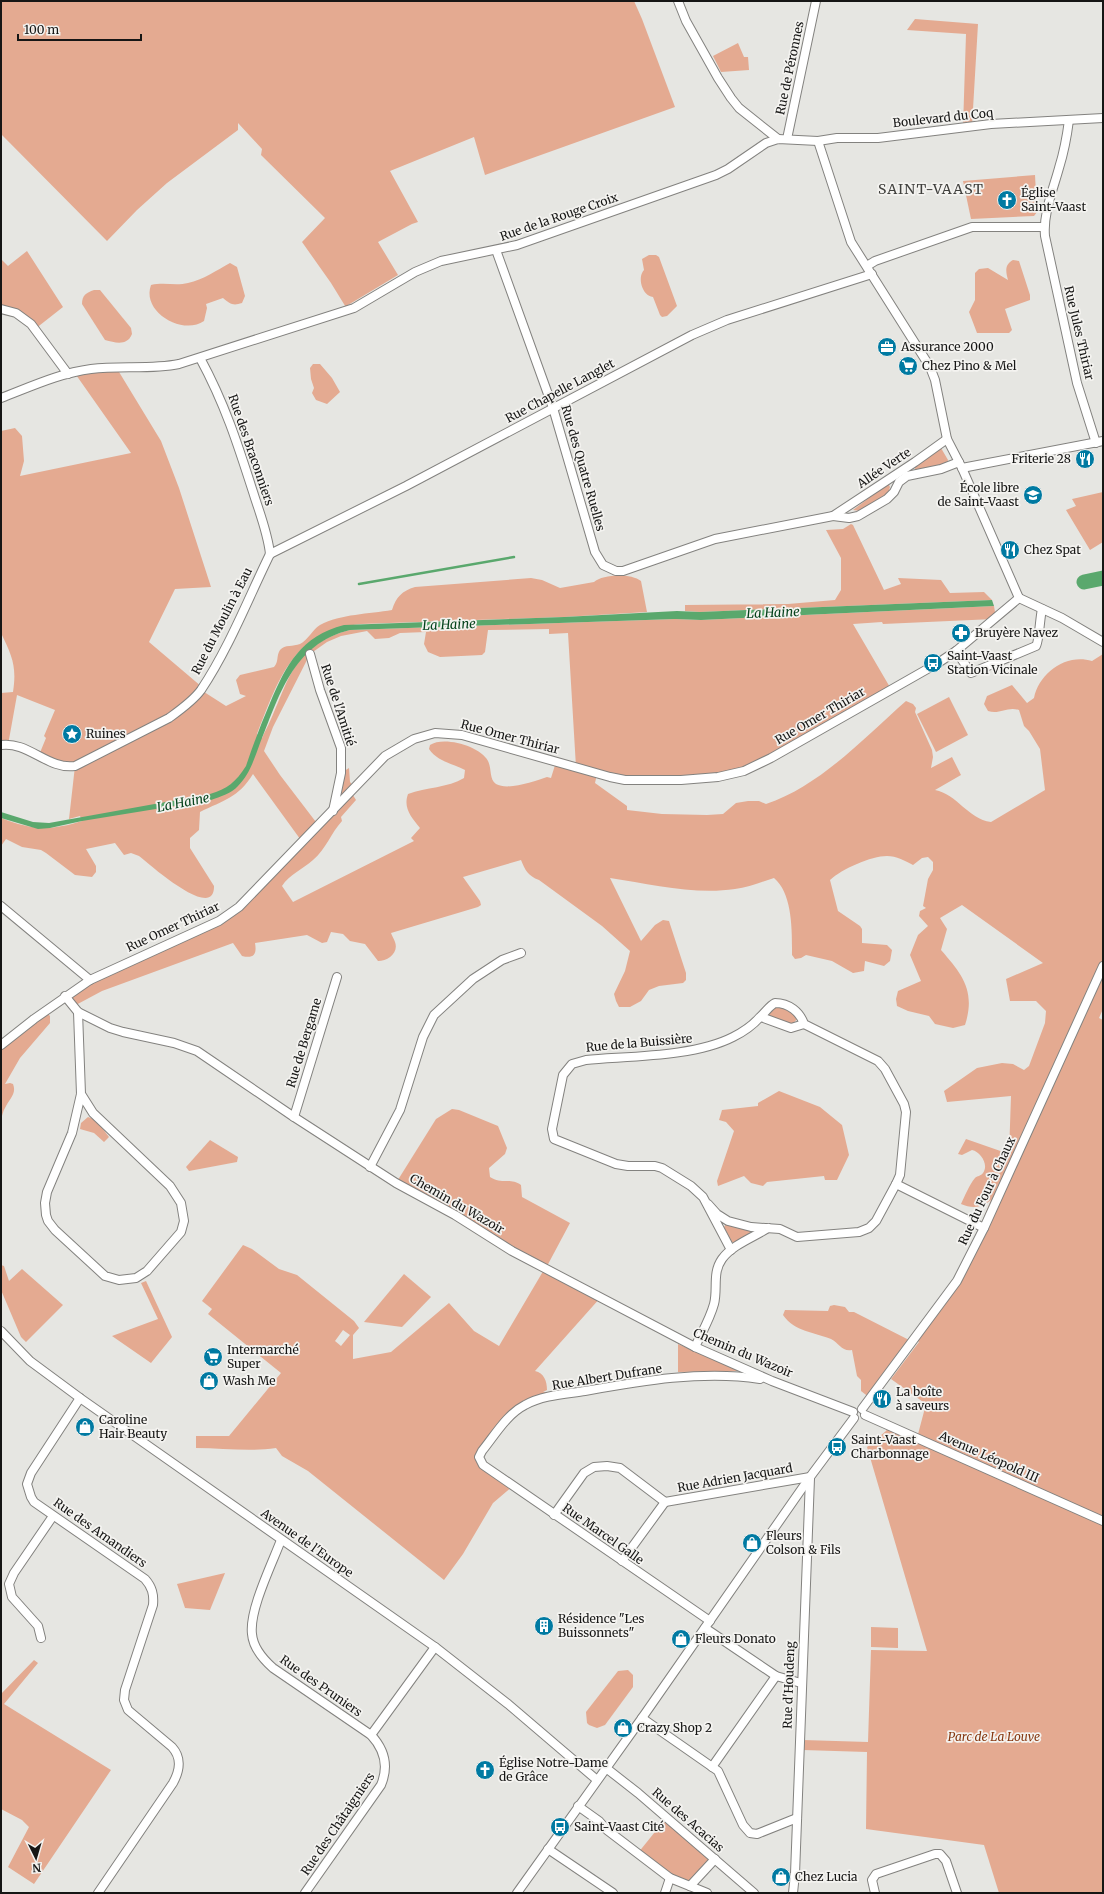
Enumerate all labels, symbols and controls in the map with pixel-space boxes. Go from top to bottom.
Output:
scale bar [18,16,141,42]
street label: Rue de Péronnes [772,20,807,116]
text: 100 m [24,22,59,37]
street label: Boulevard du Coq [892,105,995,130]
district label: SAINT-VAAST [878,180,984,198]
place label: Église Saint-Vaast [1021,185,1086,214]
street label: Rue de la Rouge Croix [498,189,621,244]
church icon: Église Saint-Vaast [996,189,1018,211]
street label: Rue Jules Thiriar [1061,284,1098,382]
office icon: Assurance 2000 [876,336,898,358]
place label: Assurance 2000 [900,339,994,354]
street label: Rue Chapelle Langlet [503,355,617,426]
supermarket icon: Chez Pino & Mel [897,355,919,377]
place label: Chez Pino & Mel [922,358,1017,373]
street label: Rue des Braconniers [225,392,278,508]
street label: Rue des Quatre Ruelles [558,403,609,533]
street label: Allée Verte [853,444,913,492]
restaurant icon: Friterie 28 [1074,448,1096,470]
place label: Friterie 28 [1012,451,1071,466]
place label: École libre de Saint-Vaast [937,480,1019,509]
school or university icon: École libre de Saint-Vaast [1022,484,1044,506]
restaurant icon: Chez Spat [999,539,1021,561]
place label: Chez Spat [1024,542,1081,557]
street label: Rue du Moulin à Eau [188,564,255,677]
water label: La Haine [746,603,800,622]
water label: La Haine [422,615,476,634]
pharmacy icon: Bruyère Navez [950,622,972,644]
place label: Bruyère Navez [975,625,1058,640]
place label: Saint-Vaast Station Vicinale [947,648,1038,677]
bus stop icon: Saint-Vaast Station Vicinale [922,652,944,674]
street label: Rue de l'Amitié [318,662,359,748]
street label: Rue Omer Thiriar [772,683,868,747]
street label: Rue Omer Thiriar [459,716,562,757]
place icon: Ruines [61,723,83,745]
place label: Ruines [86,726,126,741]
water label: La Haine [155,789,211,816]
street label: Rue Omer Thiriar [124,898,222,955]
street label: Rue de Bergame [283,996,324,1089]
street label: Rue de la Buissière [585,1030,693,1055]
street label: Rue du Four à Chaux [955,1133,1019,1247]
street label: Chemin du Wazoir [407,1170,508,1237]
street label: Chemin du Wazoir [691,1325,796,1381]
place label: Intermarché Super [227,1342,299,1371]
supermarket icon: Intermarché Super [202,1346,224,1368]
street label: Rue Albert Dufrane [551,1360,663,1393]
shop icon: Wash Me [198,1370,220,1392]
place label: Wash Me [222,1373,275,1388]
place label: La boîte à saveurs [896,1384,949,1413]
restaurant icon: La boîte à saveurs [871,1388,893,1410]
place label: Caroline Hair Beauty [99,1412,167,1441]
shop icon: Caroline Hair Beauty [74,1416,96,1438]
street label: Avenue Léopold III [936,1427,1041,1485]
place label: Saint-Vaast Charbonnage [851,1432,929,1461]
bus stop icon: Saint-Vaast Charbonnage [826,1436,848,1458]
street label: Rue Adrien Jacquard [676,1460,794,1495]
street label: Rue des Amandiers [51,1495,150,1570]
street label: Rue Marcel Galle [560,1500,647,1567]
street label: Avenue de l'Europe [257,1505,356,1580]
place label: Fleurs Colson & Fils [766,1528,841,1557]
shop icon: Fleurs Colson & Fils [741,1532,763,1554]
place label: Résidence "Les Buissonnets" [558,1611,645,1640]
building icon: Résidence "Les Buissonnets" [533,1615,555,1637]
shop icon: Fleurs Donato [670,1628,692,1650]
place label: Fleurs Donato [695,1631,776,1646]
street label: Rue d'Houdeng [779,1640,798,1729]
street label: Rue des Pruniers [277,1652,365,1720]
shop icon: Crazy Shop 2 [612,1717,634,1739]
place label: Crazy Shop 2 [637,1720,712,1735]
park label: Parc de La Louve [948,1729,1040,1744]
place label: Église Notre-Dame de Grâce [499,1755,608,1784]
church icon: Église Notre-Dame de Grâce [474,1759,496,1781]
street label: Rue des Châtaigniers [298,1769,378,1878]
street label: Rue des Acacias [649,1784,727,1855]
bus stop icon: Saint-Vaast Cité [549,1816,571,1838]
place label: Saint-Vaast Cité [574,1819,664,1834]
north arrow [16,1838,56,1878]
text: N [32,1861,42,1875]
shop icon: Chez Lucia [770,1866,792,1888]
place label: Chez Lucia [795,1869,858,1884]

